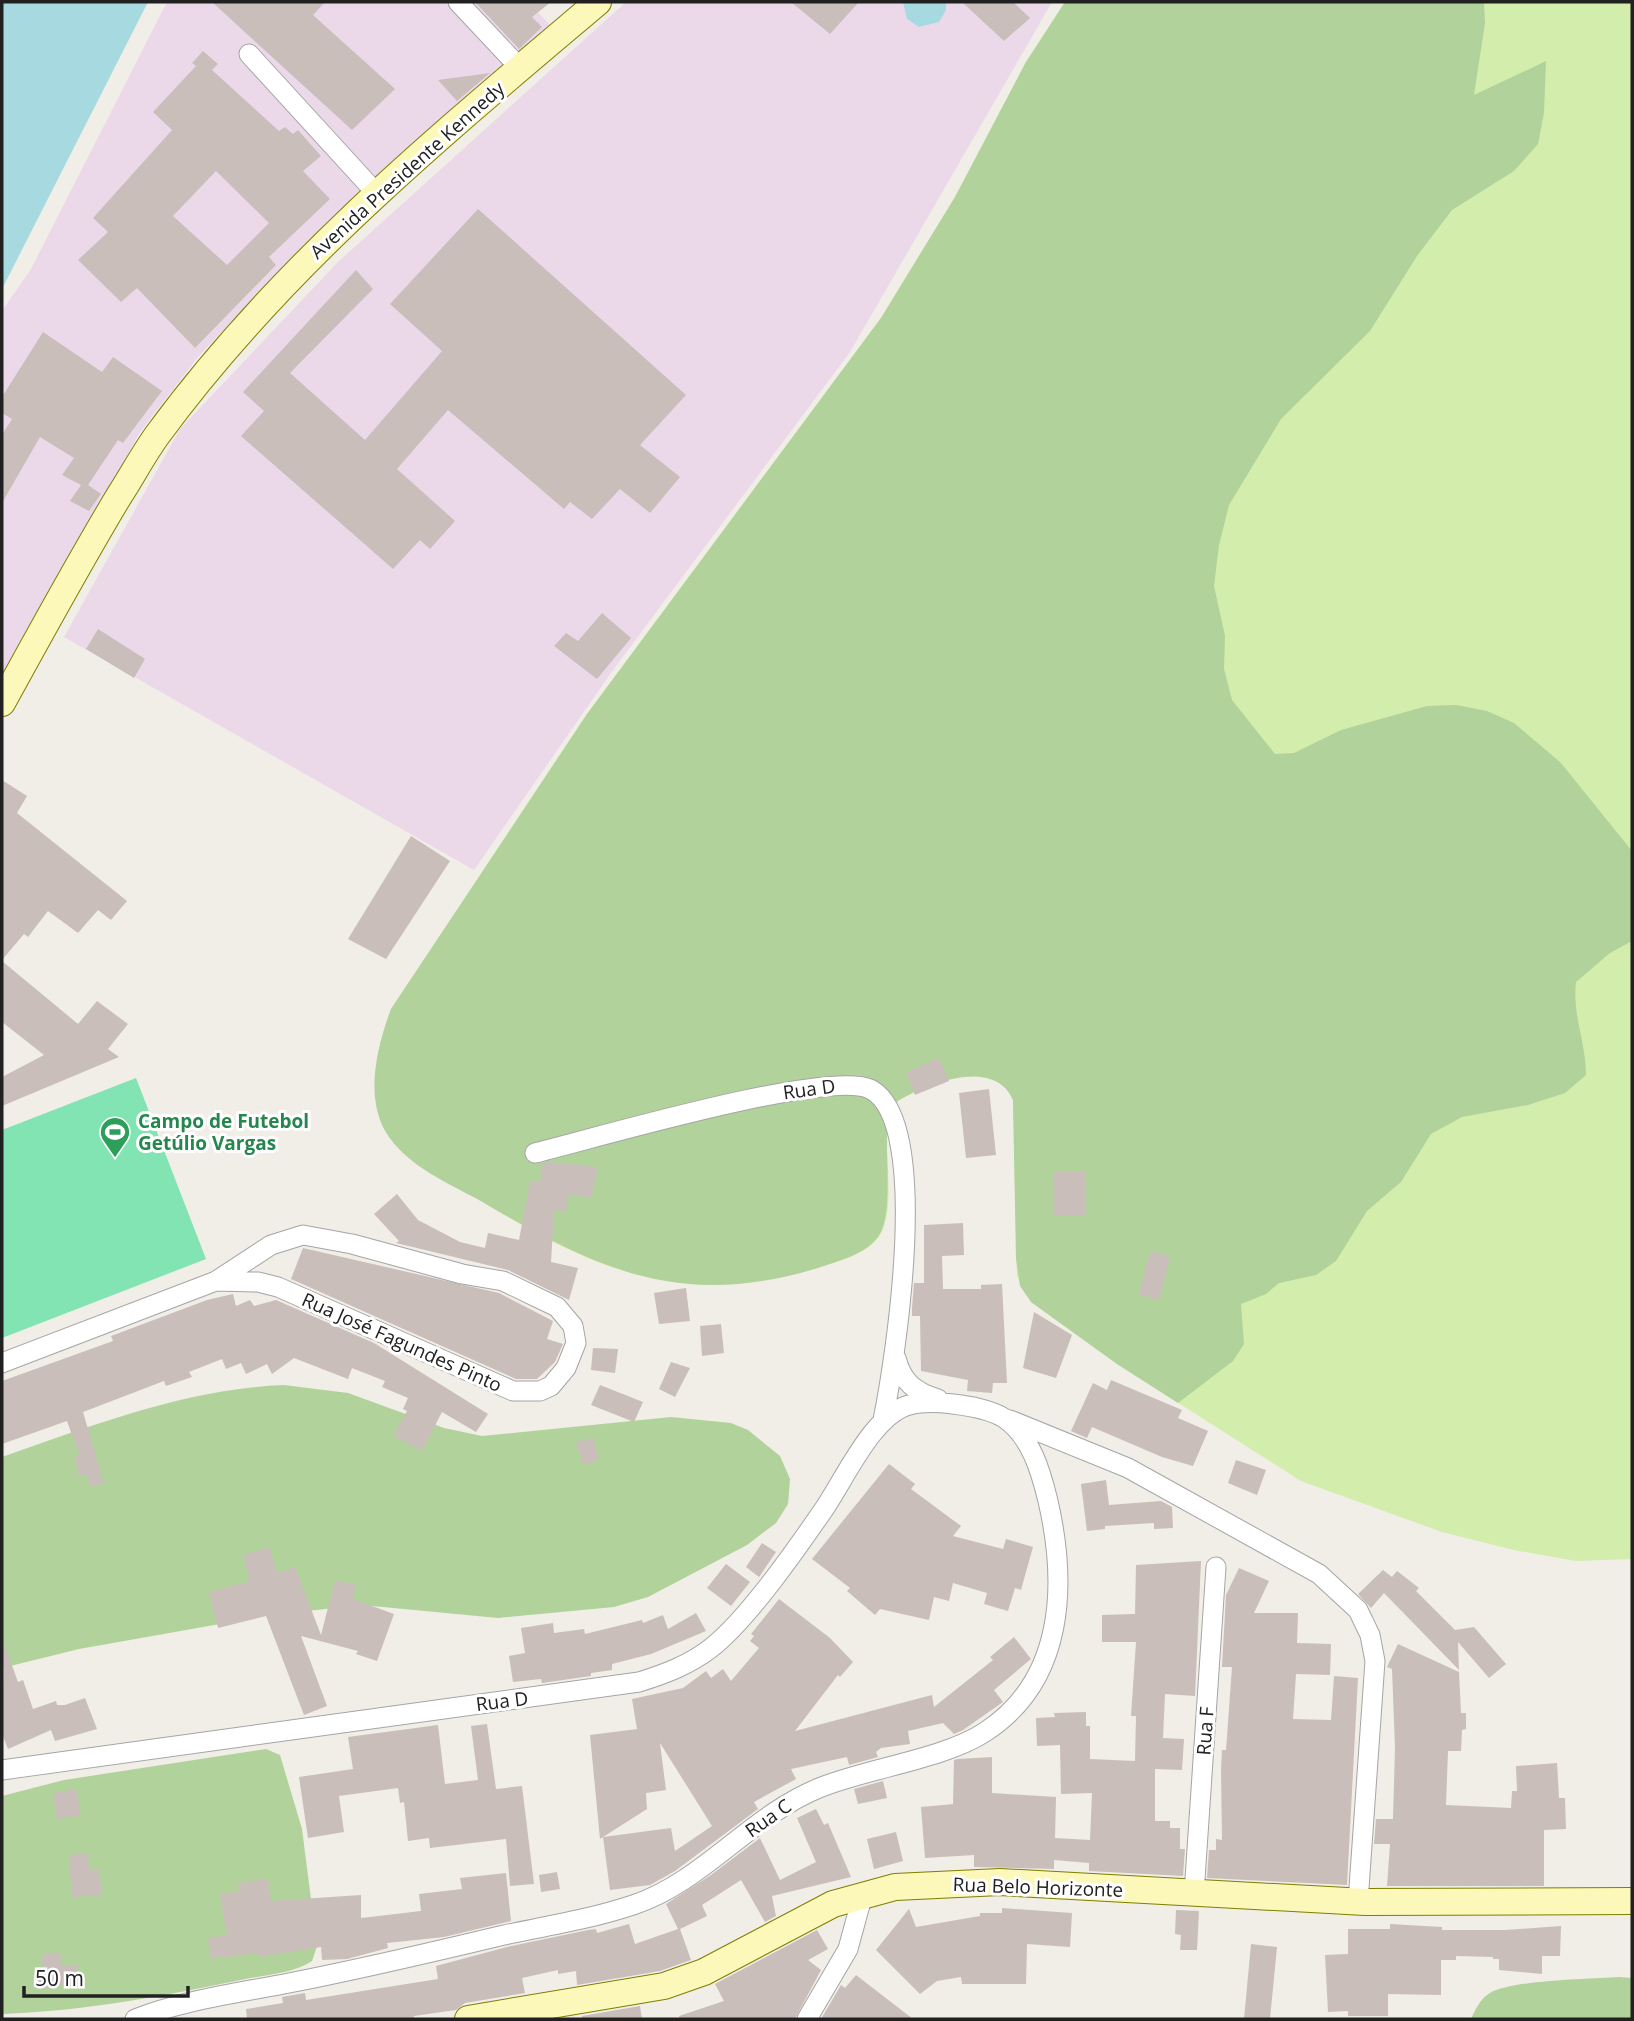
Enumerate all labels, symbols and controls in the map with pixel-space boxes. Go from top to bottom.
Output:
street label: Avenida Presidente Kennedy [304,75,510,264]
street label: Rua D [781,1072,837,1106]
place label: Campo de Futebol Getúlio Vargas [138,1108,309,1156]
sports icon: Campo de Futebol Getúlio Vargas [98,1115,132,1159]
street label: Rua José Fagundes Pinto [298,1286,506,1398]
street label: Rua D [474,1685,530,1717]
street label: Rua F [1190,1706,1220,1756]
street label: Rua C [740,1793,796,1843]
street label: Rua Belo Horizonte [952,1871,1124,1903]
scale bar [24,1954,189,1998]
text: 50 m [35,1964,84,1992]

